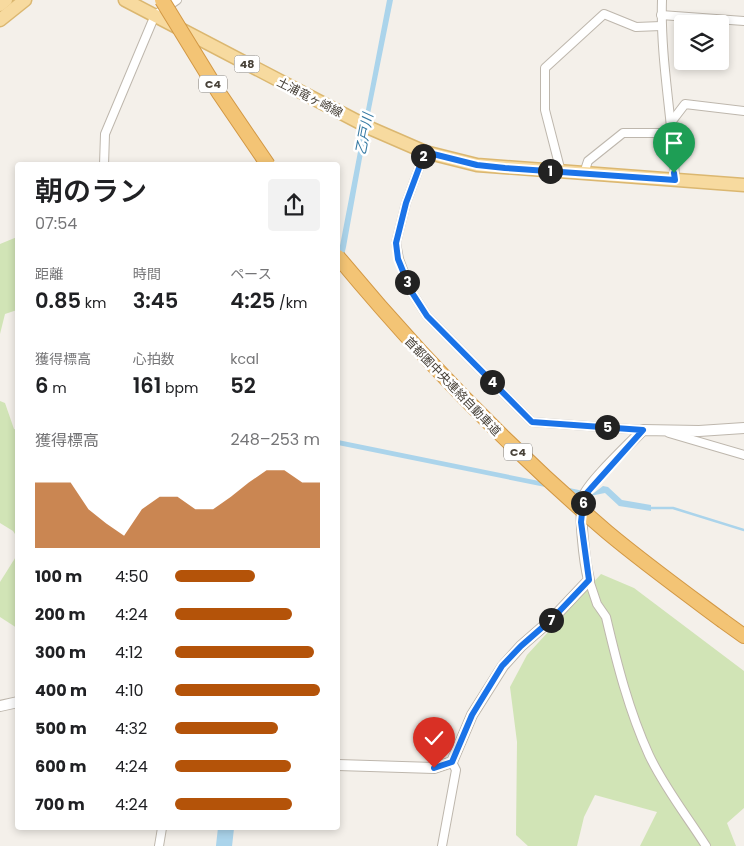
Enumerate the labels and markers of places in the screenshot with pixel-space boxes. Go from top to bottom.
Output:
pin [653,122,695,173]
pin: 2 [410,144,436,168]
pin: 1 [538,158,562,184]
pin: 3 [394,270,420,294]
pin: 4 [480,370,504,394]
pin: 5 [594,414,620,440]
pin: 6 [570,490,596,516]
pin: 7 [538,608,564,632]
pin [413,717,455,768]

